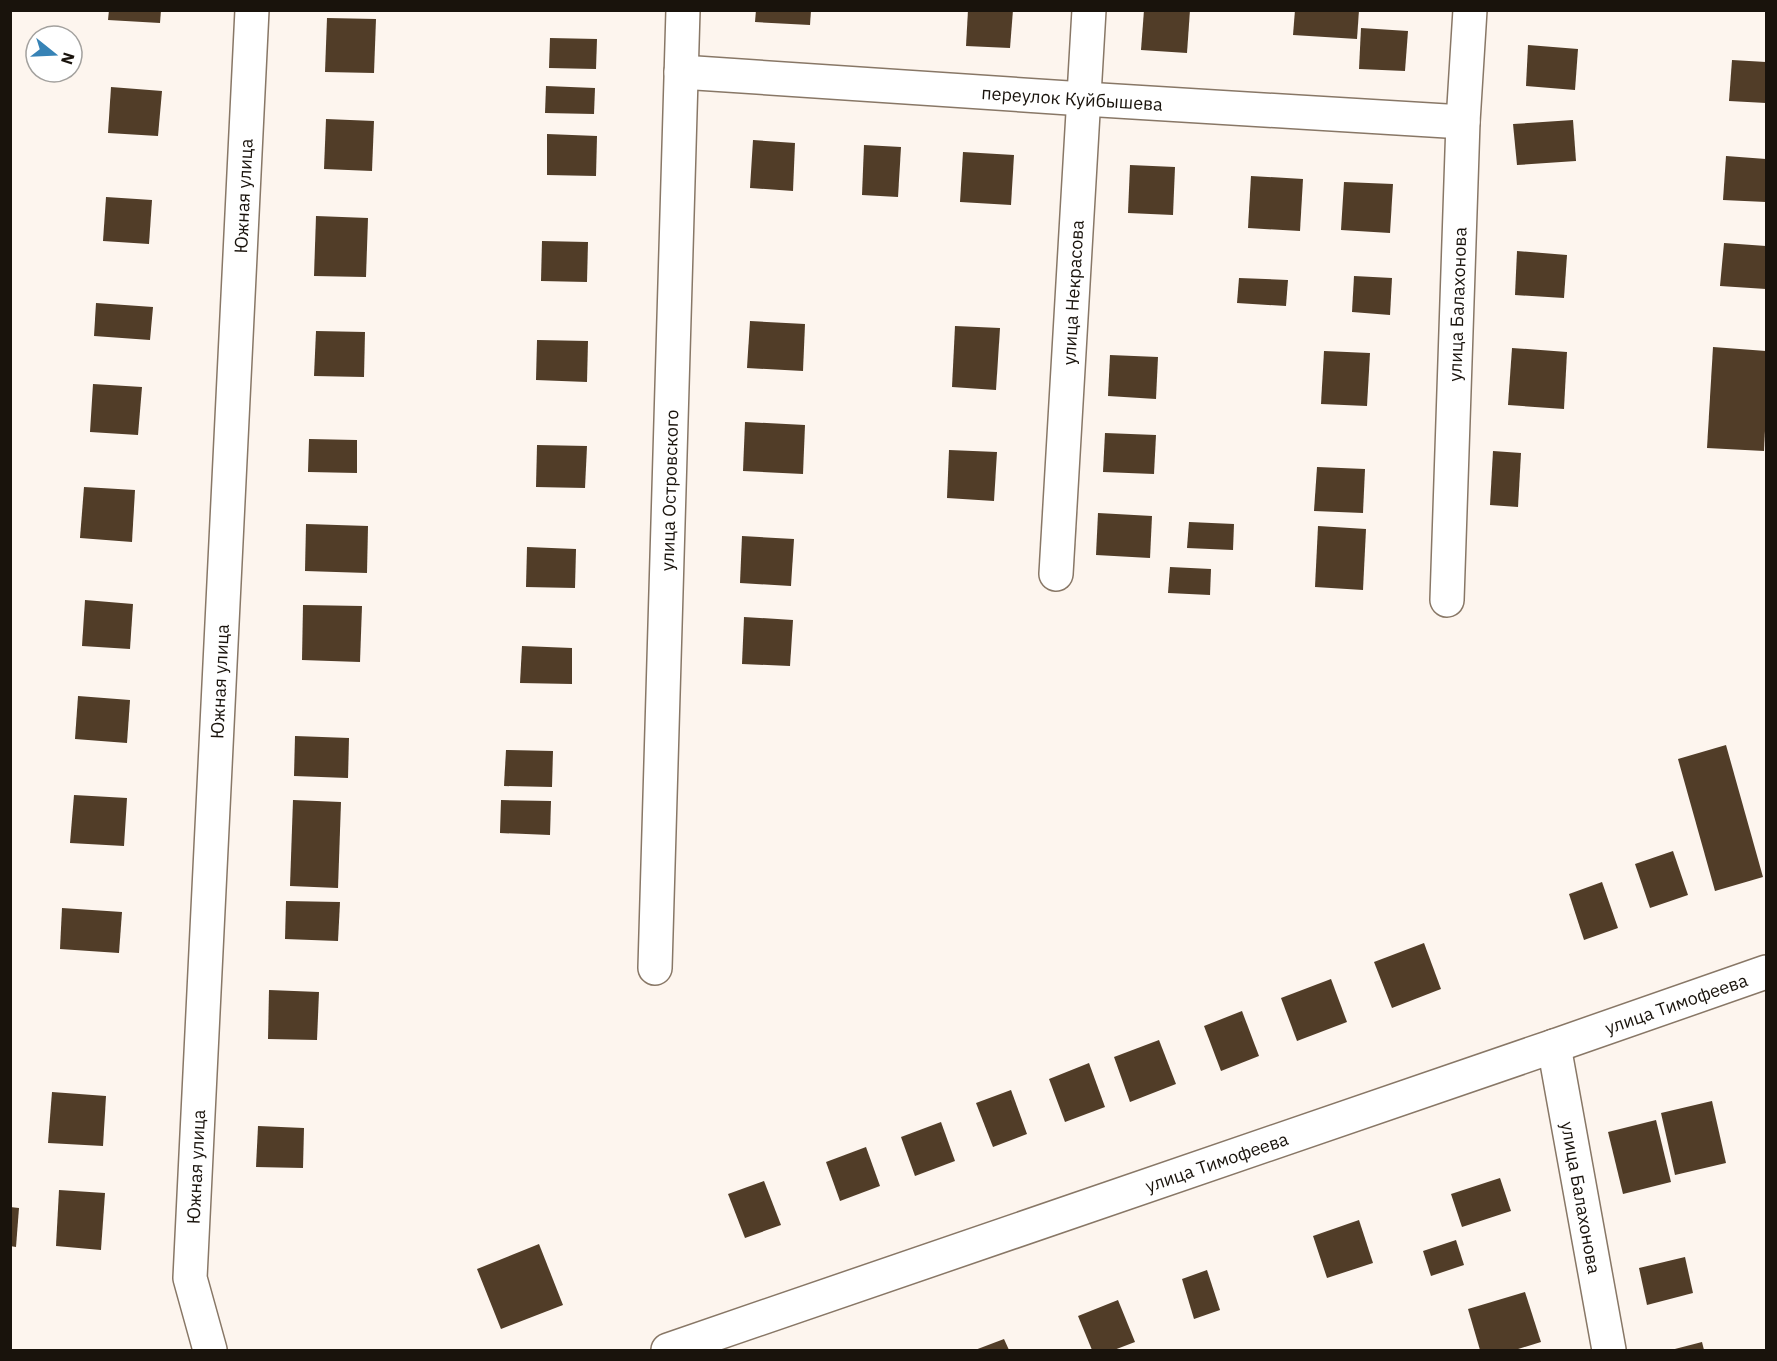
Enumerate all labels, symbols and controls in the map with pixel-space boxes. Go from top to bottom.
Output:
north arrow [24,24,84,84]
text: N [57,50,80,67]
street label: переулок Куйбышева [981,81,1164,115]
street label: Южная улица [229,138,257,254]
street label: улица Некрасова [1057,219,1088,366]
street label: улица Балахонова [1443,226,1471,382]
street label: улица Островского [655,409,683,571]
street label: Южная улица [205,623,233,739]
street label: улица Тимофеева [1602,968,1751,1039]
street label: Южная улица [181,1109,210,1225]
street label: улица Балахонова [1556,1119,1607,1276]
street label: улица Тимофеева [1142,1126,1292,1197]

